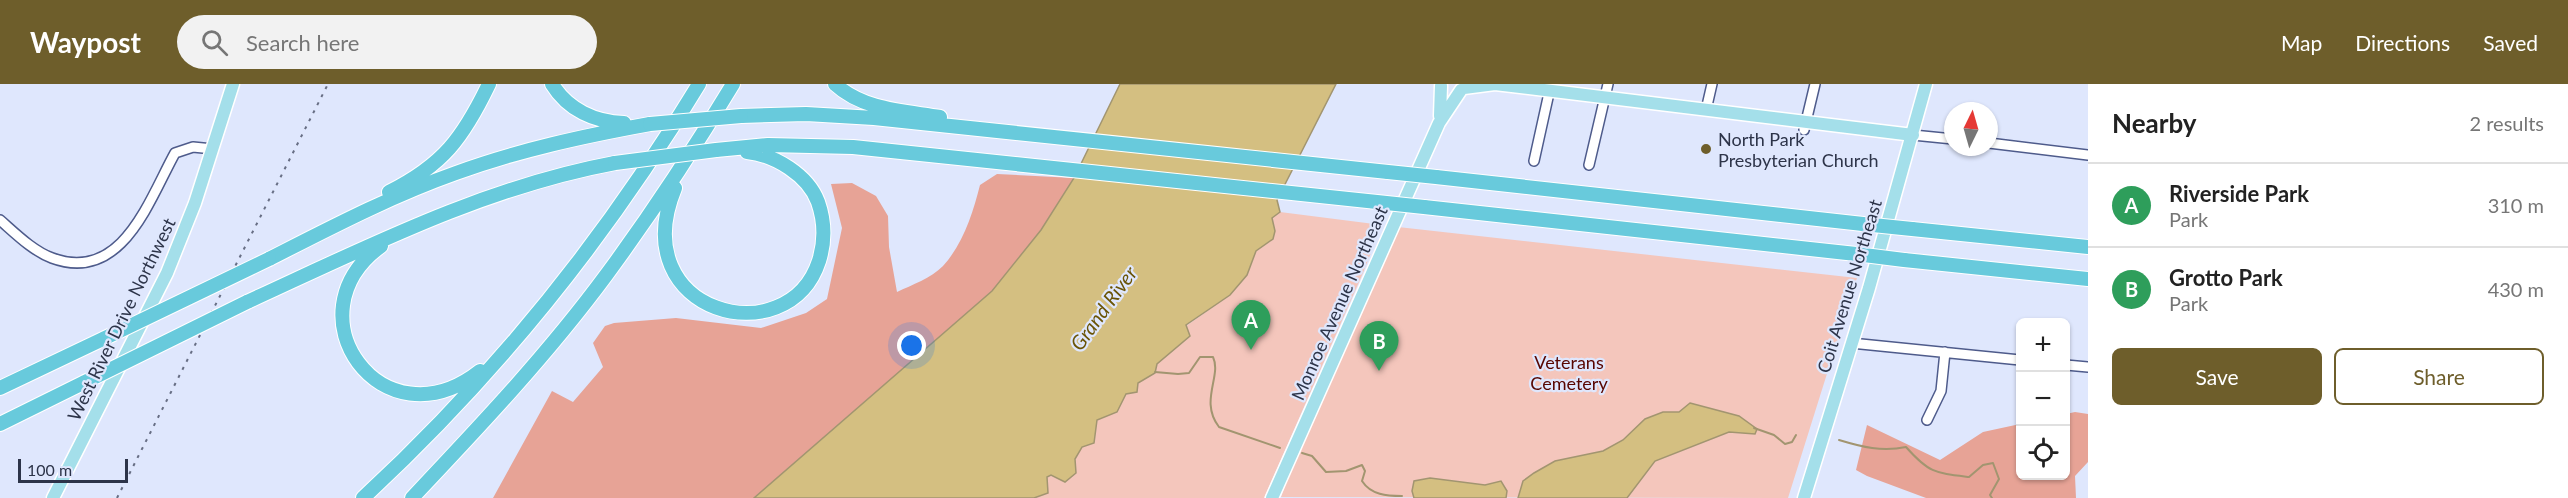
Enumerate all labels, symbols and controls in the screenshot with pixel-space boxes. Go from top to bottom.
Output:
search box [177,15,597,69]
text: Waypost [30,25,141,59]
icon: search [198,26,231,59]
text: Search here [246,29,359,56]
text: Map [2281,30,2322,55]
text: Directions [2355,30,2450,55]
text: Saved [2483,30,2538,55]
north arrow [1944,102,1998,156]
text: Nearby [2112,107,2197,139]
text: 2 results [2469,111,2544,135]
place label: North Park Presbyterian Church [1718,128,1879,171]
marker: North Park Presbyterian Church [1699,142,1713,156]
text: Riverside Park [2169,180,2309,207]
text: A [2125,193,2138,217]
text: 310 m [2488,193,2544,217]
street label: Coit Avenue Northeast [1812,196,1886,376]
street label: Monroe Avenue Northeast [1286,202,1392,403]
text: Park [2169,207,2208,231]
street label: West River Drive Northwest [62,214,180,424]
water label: Grand River [1065,260,1142,355]
text: Grotto Park [2169,264,2283,291]
text: B [2125,277,2138,301]
text: 430 m [2488,277,2544,301]
text: Park [2169,291,2208,315]
pin: A [1232,300,1270,350]
map controls [2016,318,2070,480]
button: + [2016,318,2070,372]
pin: B [1360,322,1398,371]
your location [897,331,926,360]
button: Save [2112,348,2322,405]
button: Share [2334,348,2544,405]
park label: Veterans Cemetery [1530,351,1608,394]
button: − [2016,372,2070,426]
button: locate [2016,426,2070,480]
scale bar [18,456,128,484]
text: 100 m [27,460,72,479]

